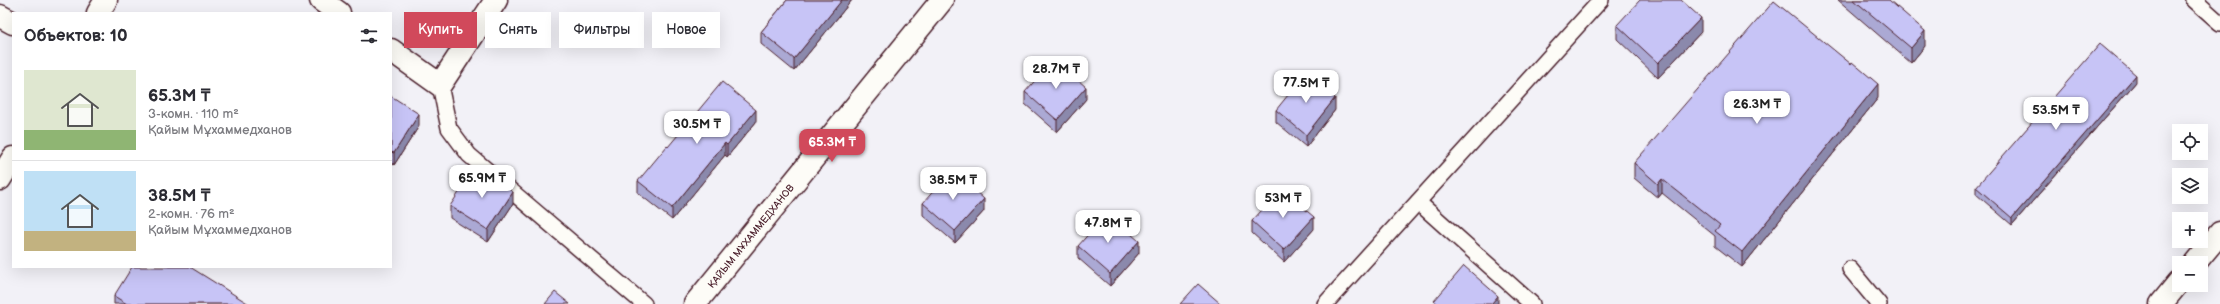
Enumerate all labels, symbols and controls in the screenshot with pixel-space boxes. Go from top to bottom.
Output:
chip: Купить [404,12,477,48]
chip: Снять [485,12,551,48]
chip: Фильтры [559,12,644,48]
chip: Новое [652,12,720,48]
icon: filters [358,25,380,47]
text: Объектов: 10 [24,26,127,46]
pin: 28.7M ₸ [1019,56,1093,90]
text: 28.7M ₸ [1032,61,1080,77]
pin: 77.5M ₸ [1269,70,1343,104]
text: 77.5M ₸ [1283,75,1329,91]
icon: home [56,86,104,134]
text: 65.3M ₸ [148,86,210,106]
pin: 26.3M ₸ [1720,91,1794,125]
text: 26.3M ₸ [1733,96,1781,112]
pin: 53.5M ₸ [2019,97,2093,131]
text: 53.5M ₸ [2032,102,2080,118]
text: 3-комн. · 110 m² [148,106,239,122]
pin: 30.5M ₸ [660,111,734,145]
text: 30.5M ₸ [673,116,721,132]
text: Қайым Мұхаммедханов [148,122,292,138]
map controls [2172,124,2208,292]
button: locate [2172,124,2208,160]
pin: 65.3M ₸ [795,129,869,163]
text: 65.3M ₸ [808,134,856,150]
pin: 65.9M ₸ [445,165,519,199]
pin: 38.5M ₸ [916,167,990,201]
button: layers [2172,168,2208,204]
text: 65.9M ₸ [458,170,506,186]
text: 38.5M ₸ [929,172,977,188]
street label: ҚАЙЫМ МҰХАММЕДХАНОВ [706,182,797,291]
pin: 53M ₸ [1255,185,1311,219]
text: 38.5M ₸ [148,186,210,206]
icon: home [56,187,104,235]
text: 53M ₸ [1265,190,1301,206]
text: 2-комн. · 76 m² [148,206,235,222]
pin: 47.8M ₸ [1071,210,1145,244]
button: + [2172,212,2208,248]
text: 47.8M ₸ [1084,215,1132,231]
text: Қайым Мұхаммедханов [148,222,292,238]
button: − [2172,256,2208,292]

